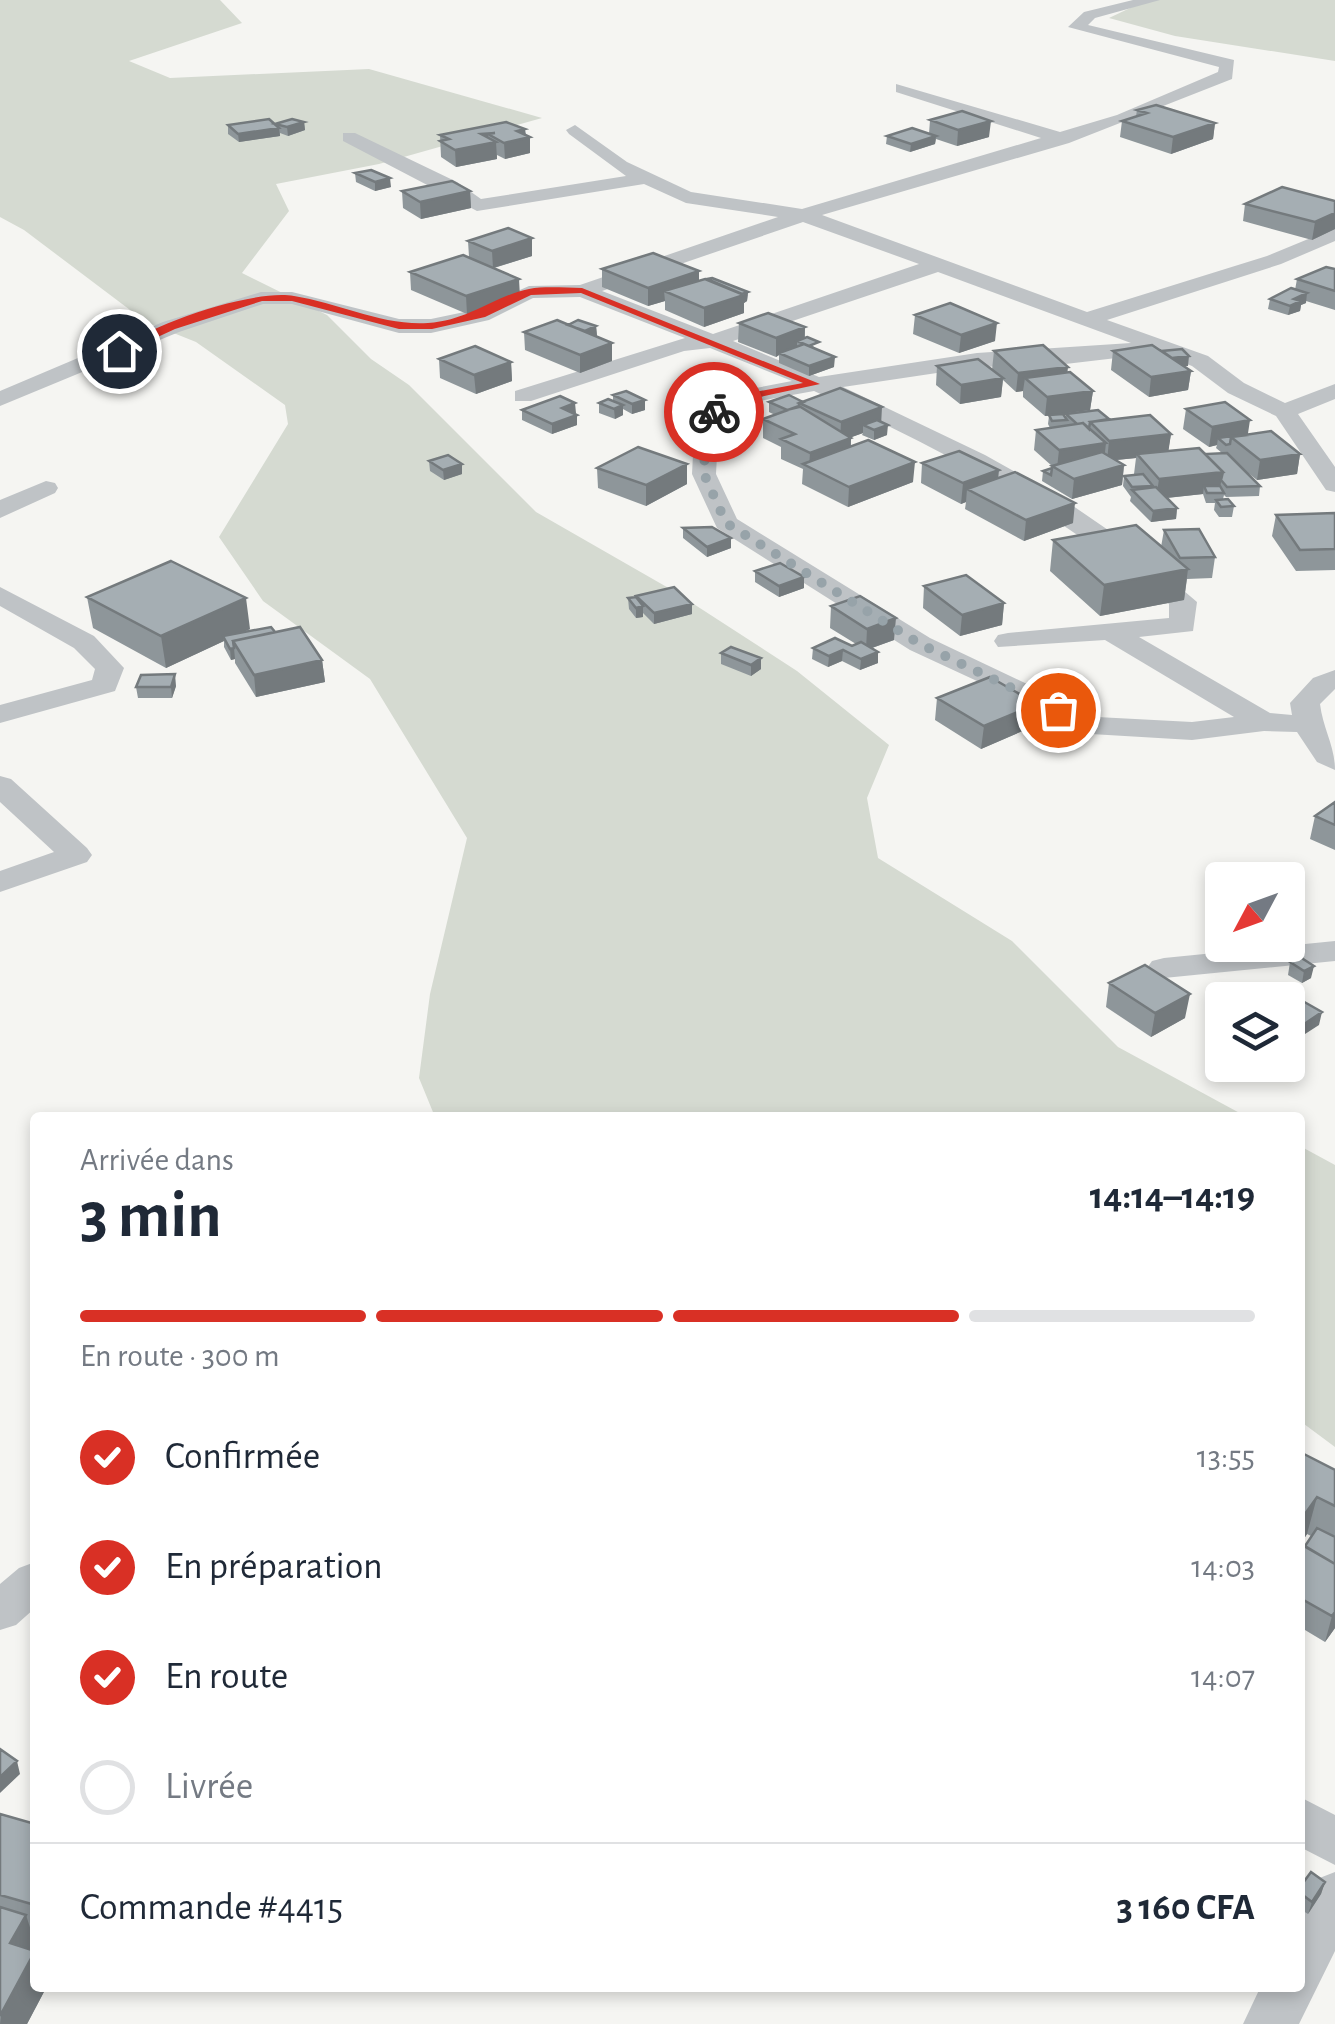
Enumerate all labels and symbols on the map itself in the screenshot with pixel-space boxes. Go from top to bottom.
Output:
pin [77,309,162,394]
courier [664,362,764,462]
pin [1016,668,1101,753]
north arrow [1205,862,1305,962]

